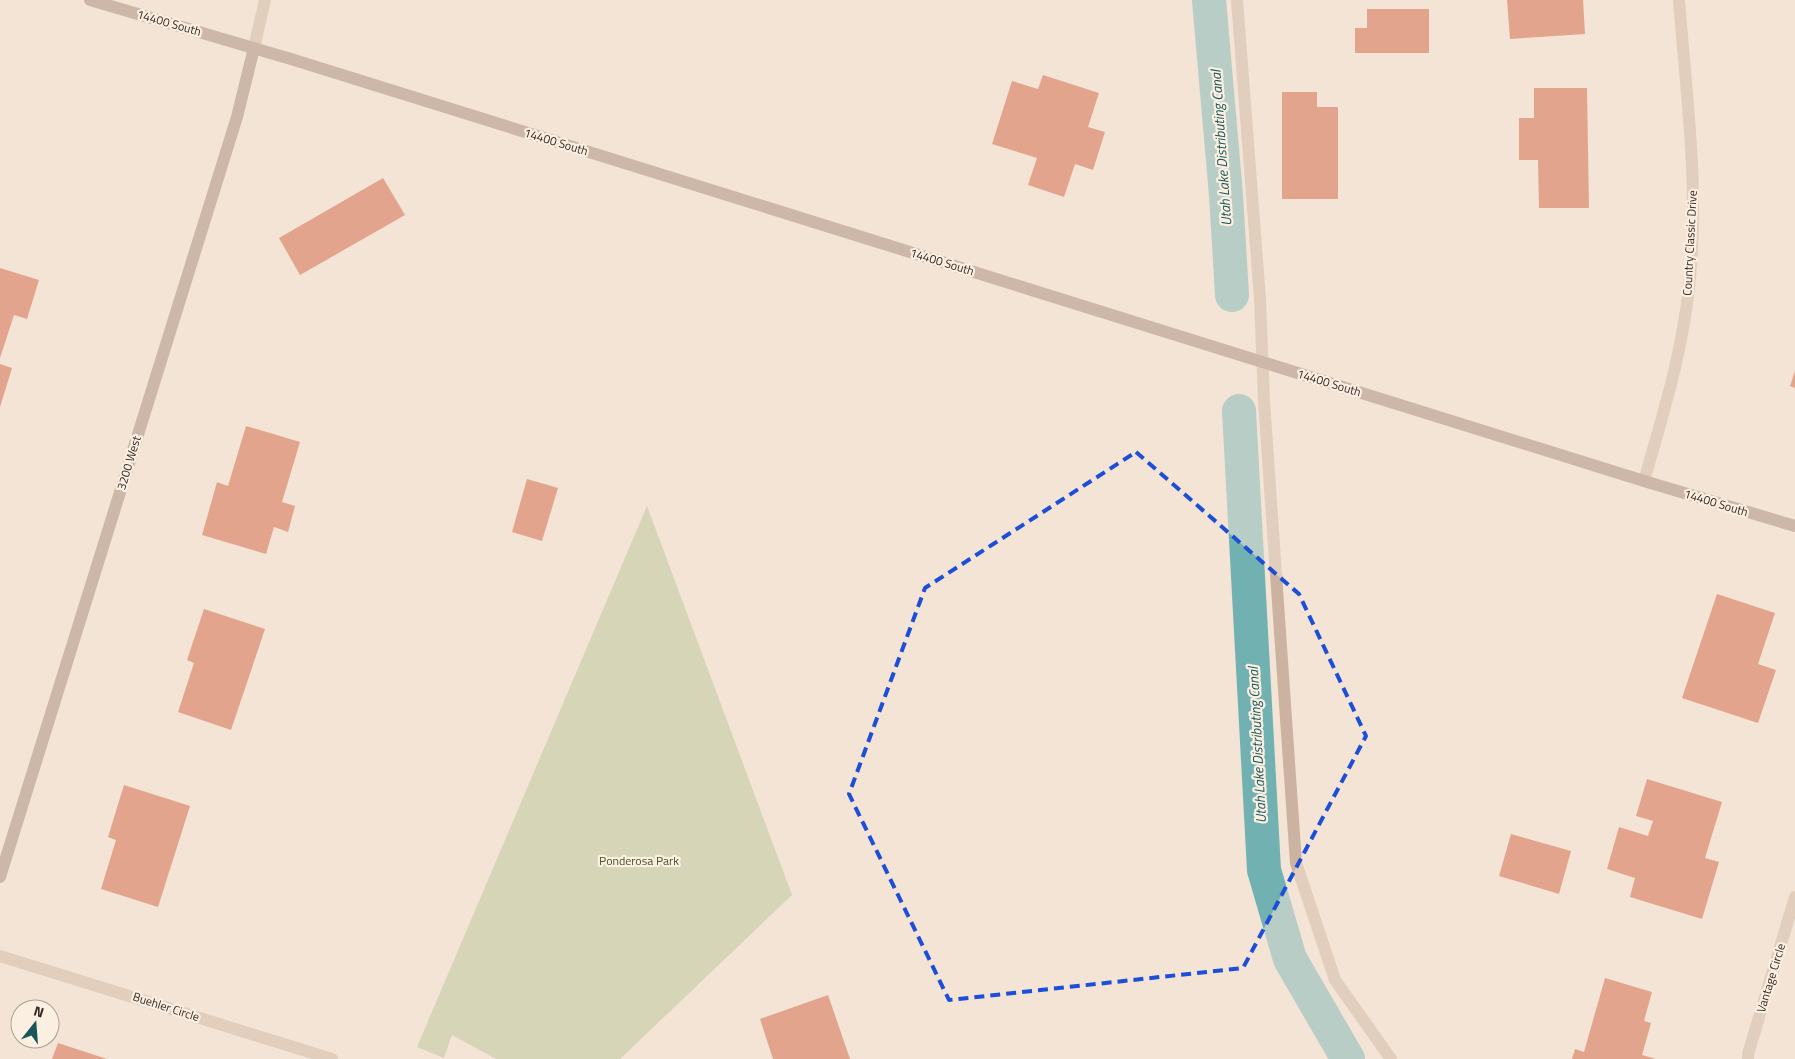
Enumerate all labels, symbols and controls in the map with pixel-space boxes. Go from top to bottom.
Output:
street label: 14400 South [135,4,204,41]
water label: Utah Lake Distributing Canal [1204,67,1236,227]
street label: 14400 South [522,123,591,160]
street label: Country Classic Drive [1677,190,1702,296]
street label: 14400 South [908,243,977,280]
street label: 14400 South [1295,364,1364,401]
street label: 3200 West [111,433,146,492]
street label: 14400 South [1682,484,1751,521]
water label: Utah Lake Distributing Canal [1242,664,1271,824]
park label: Ponderosa Park [599,851,679,870]
street label: Vantage Circle [1751,941,1790,1015]
street label: Buehler Circle [130,987,202,1026]
north arrow [10,999,60,1049]
text: N [31,1000,47,1023]

